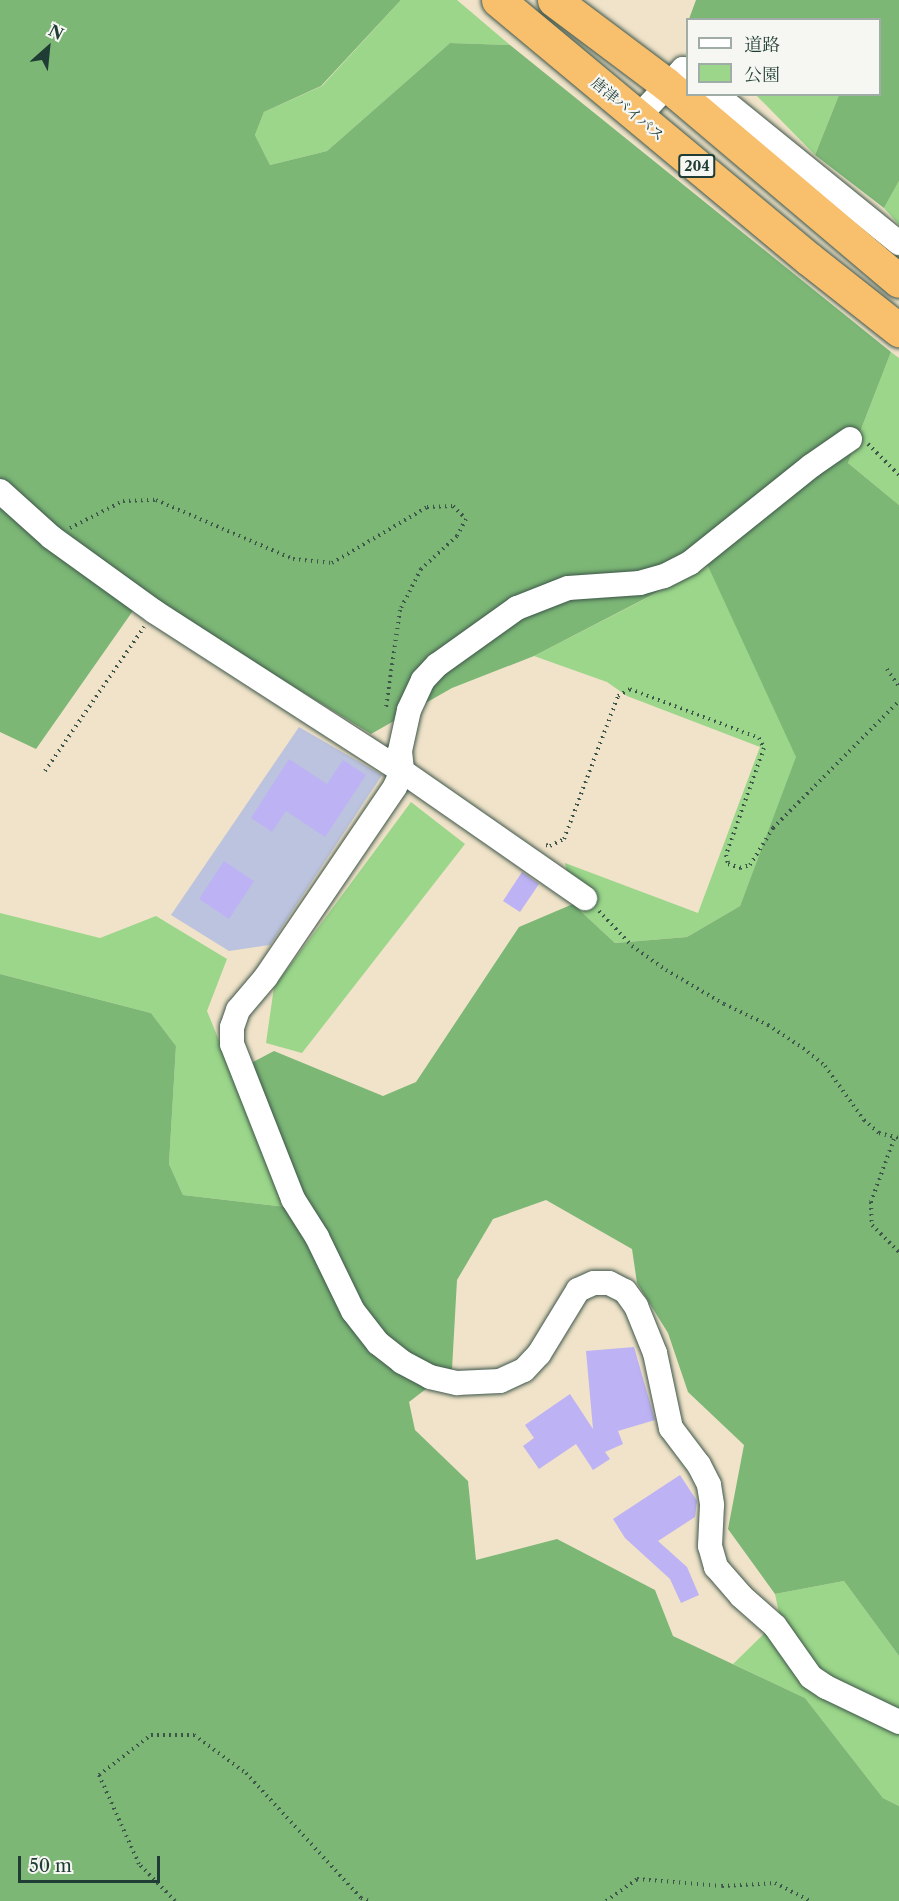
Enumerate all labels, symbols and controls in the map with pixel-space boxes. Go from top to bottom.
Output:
north arrow [18,18,78,78]
legend [686,18,881,96]
text: N [45,20,67,44]
text: 道路 [744,34,780,56]
text: 公園 [744,64,780,86]
street label: 唐津バイパス [588,73,668,145]
road number: 204 [678,155,716,177]
scale bar [21,1844,164,1882]
text: 50 m [29,1855,72,1877]

